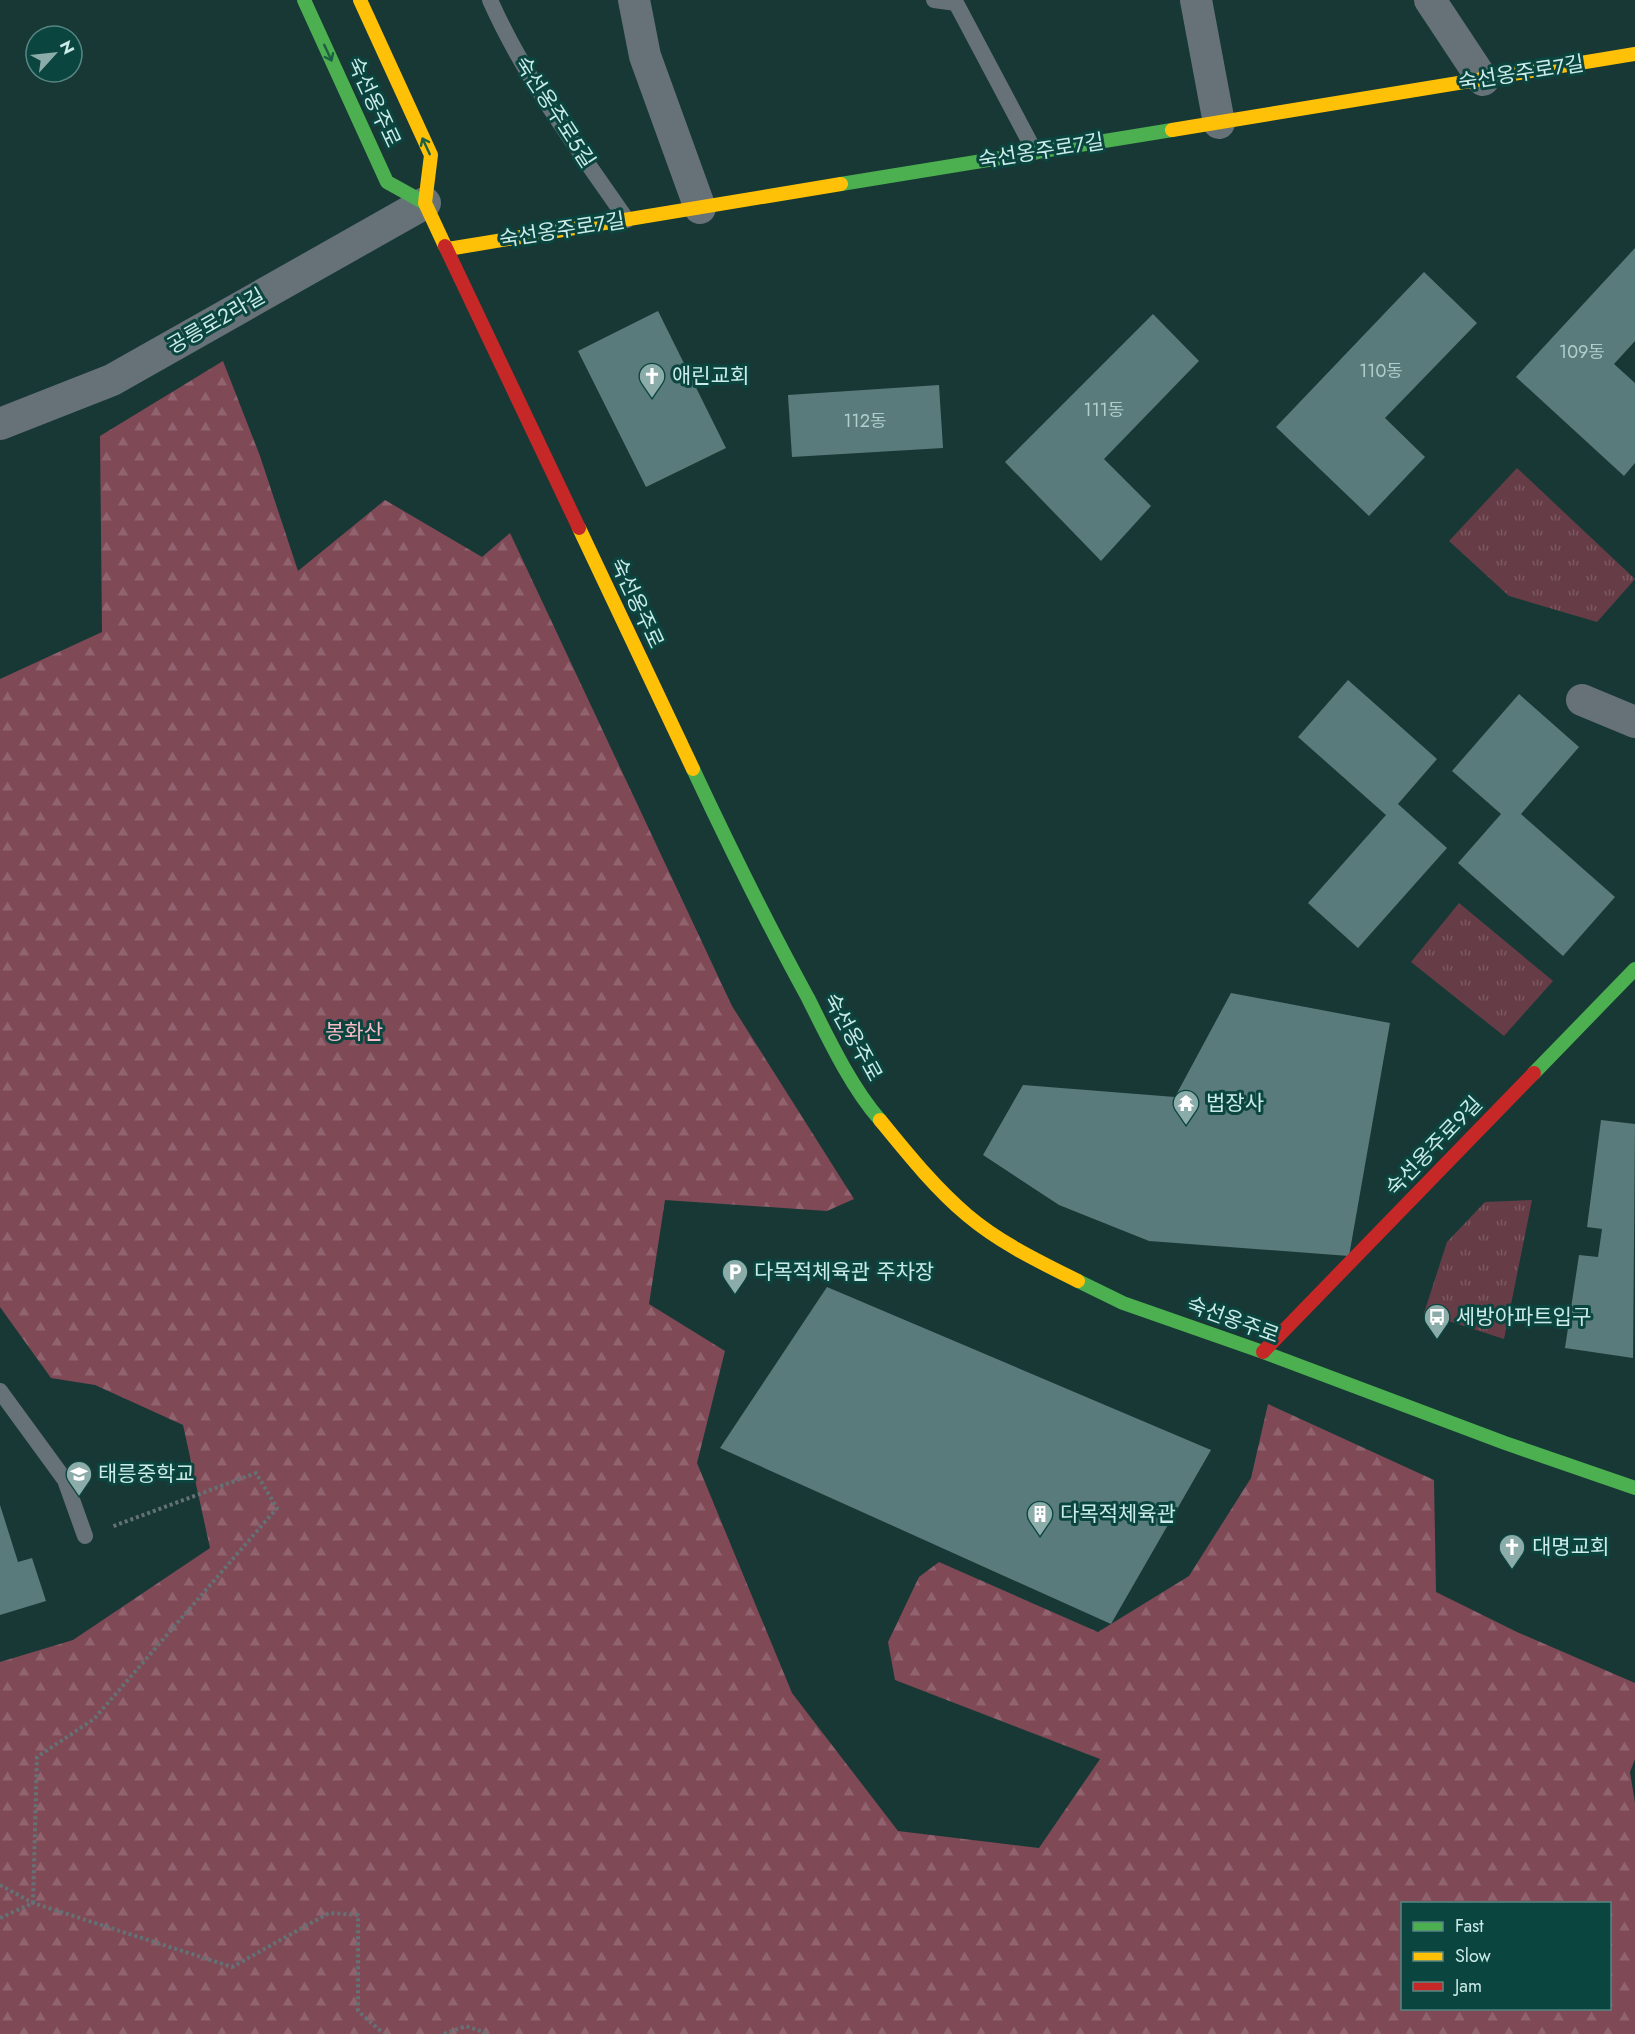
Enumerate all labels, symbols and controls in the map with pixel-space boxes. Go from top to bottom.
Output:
north arrow [24,24,84,84]
text: N [54,37,80,58]
one-way arrow [323,44,335,62]
street label: 숙선옹주로7길 [1456,48,1586,98]
street label: 숙선옹주로5길 [508,50,602,174]
street label: 숙선옹주로 [340,52,408,152]
street label: 숙선옹주로7길 [976,126,1106,176]
one-way arrow [420,137,432,155]
street label: 숙선옹주로7길 [497,205,627,255]
street label: 공릉로2라길 [161,281,271,361]
house number: 109동 [1559,339,1605,365]
house number: 110동 [1359,358,1403,384]
church icon: 애린교회 [637,361,667,399]
place label: 애린교회 [672,361,749,391]
house number: 111동 [1084,397,1124,423]
house number: 112동 [843,408,887,434]
street label: 숙선옹주로 [603,553,671,653]
street label: 숙선옹주로 [816,987,890,1087]
park label: 봉화산 [325,1017,383,1047]
temple icon: 법장사 [1171,1088,1201,1126]
place label: 법장사 [1206,1088,1264,1118]
street label: 숙선옹주로9길 [1379,1090,1489,1202]
parking icon: 다목적체육관 주차장 [720,1257,750,1295]
place label: 다목적체육관 주차장 [754,1257,934,1287]
street label: 숙선옹주로 [1182,1289,1284,1351]
bus stop icon: 세방아파트입구 [1422,1302,1452,1340]
place label: 세방아파트입구 [1456,1302,1591,1332]
school or university icon: 태릉중학교 [64,1459,94,1497]
place label: 태릉중학교 [98,1459,195,1489]
building icon: 다목적체육관 [1025,1499,1055,1537]
place label: 다목적체육관 [1060,1499,1176,1529]
church icon: 대명교회 [1497,1532,1527,1570]
place label: 대명교회 [1532,1532,1609,1562]
legend [1401,1902,1611,2010]
text: Fast [1455,1913,1484,1939]
text: Slow [1455,1943,1492,1969]
text: Jam [1453,1973,1482,1999]

